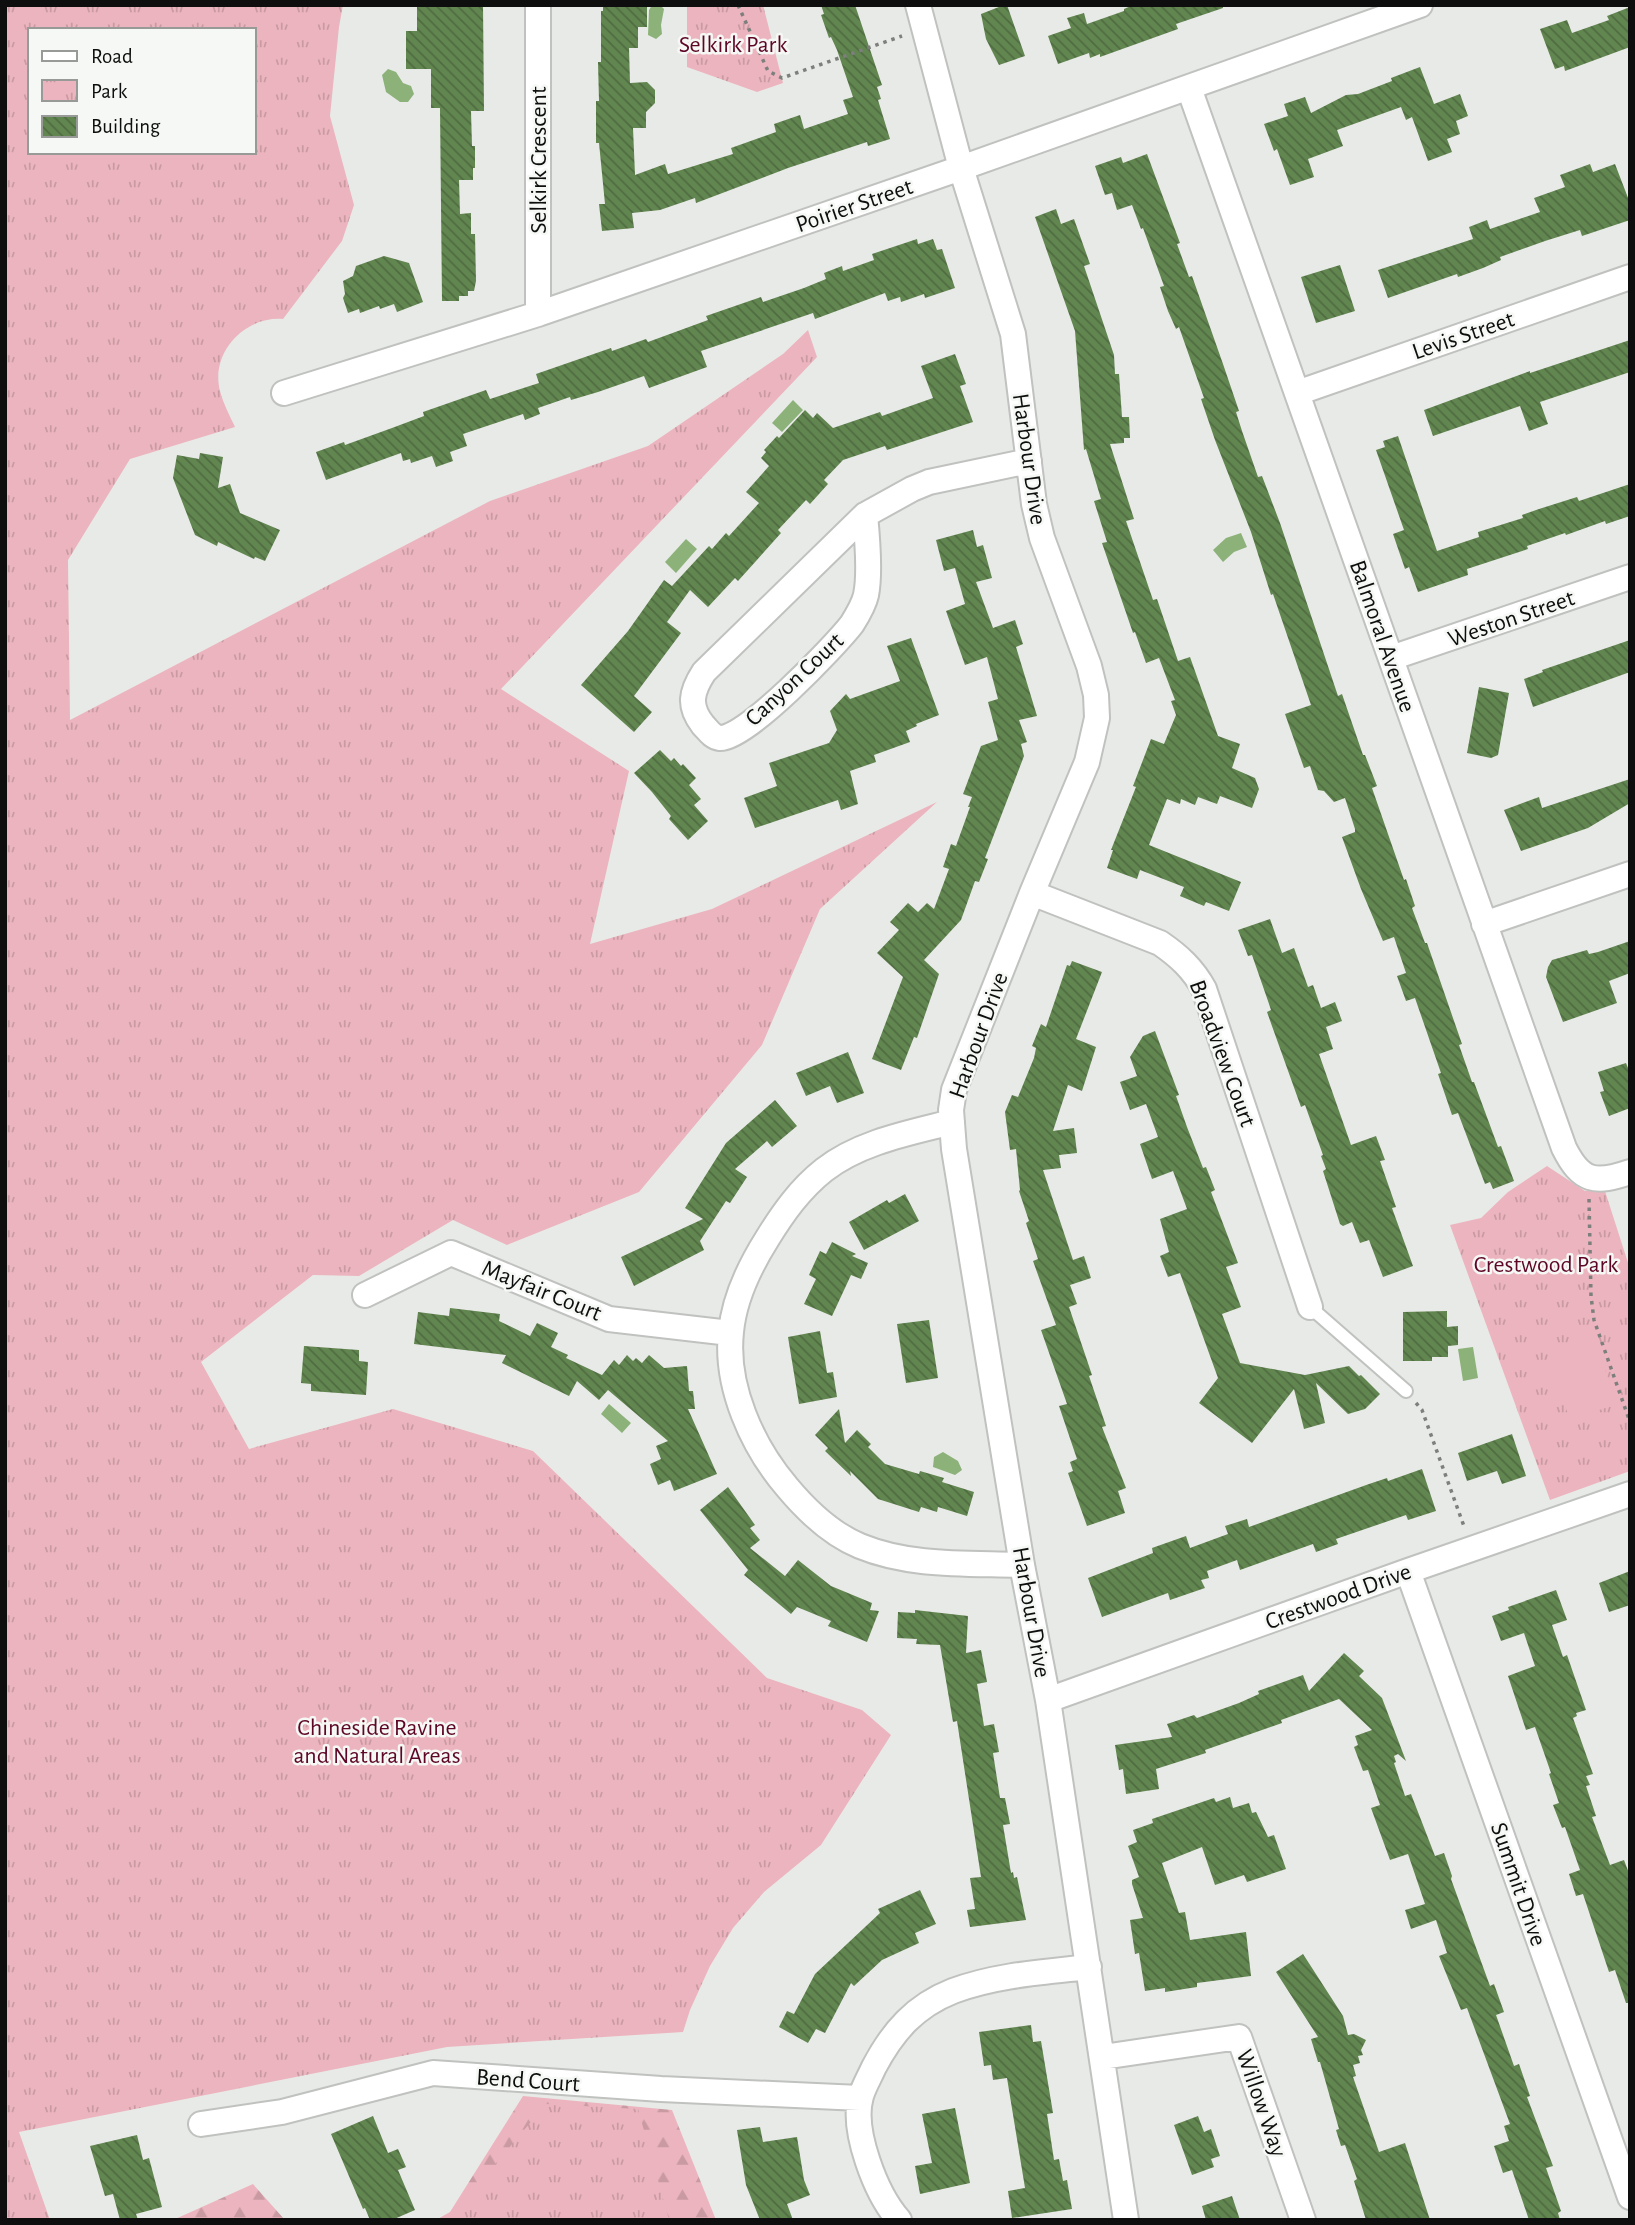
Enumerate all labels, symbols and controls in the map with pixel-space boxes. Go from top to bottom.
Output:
legend [28,28,256,154]
park label: Selkirk Park [679,33,787,57]
text: Road [91,46,133,67]
text: Park [91,81,128,102]
street label: Selkirk Crescent [527,86,551,234]
text: Building [91,116,161,137]
street label: Poirier Street [793,175,916,237]
street label: Levis Street [1409,307,1518,365]
street label: Harbour Drive [1008,392,1050,526]
street label: Balmoral Avenue [1345,557,1419,715]
street label: Weston Street [1445,586,1578,652]
street label: Canyon Court [741,628,849,731]
street label: Harbour Drive [945,969,1013,1102]
street label: Broadview Court [1184,977,1260,1130]
park label: Crestwood Park [1474,1253,1618,1277]
street label: Mayfair Court [478,1256,605,1326]
street label: Harbour Drive [1008,1545,1054,1679]
street label: Crestwood Drive [1262,1559,1414,1634]
park label: Chineside Ravine and Natural Areas [293,1716,461,1768]
street label: Summit Drive [1486,1820,1550,1949]
street label: Willow Way [1232,2047,1291,2160]
street label: Bend Court [475,2065,581,2097]

